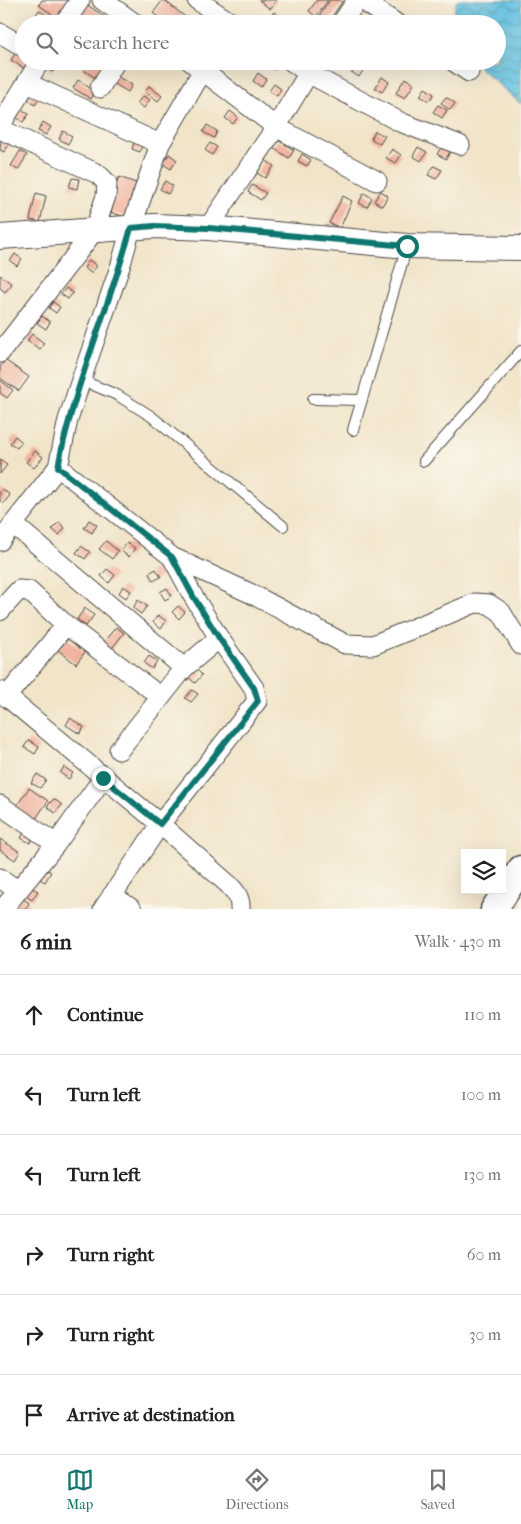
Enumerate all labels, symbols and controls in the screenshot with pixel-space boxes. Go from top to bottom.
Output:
search box [15,15,506,70]
icon: search [33,29,61,57]
text: Search here [73,32,169,54]
route start [396,235,419,258]
route end [92,767,115,790]
map controls [461,849,506,894]
button: layers [461,849,506,894]
text: 6 min [20,930,72,954]
text: Walk · 430 m [415,932,501,951]
icon: ahead [20,1001,48,1029]
text: Continue [67,1004,143,1026]
text: 110 m [464,1005,501,1024]
icon: left [20,1081,48,1109]
text: Turn left [67,1084,141,1106]
text: 100 m [461,1085,501,1104]
icon: left [20,1161,48,1189]
text: Turn left [67,1164,141,1186]
text: 130 m [463,1165,501,1184]
icon: right [20,1241,48,1269]
text: Turn right [67,1244,154,1266]
text: 60 m [467,1245,501,1264]
icon: right [20,1321,48,1349]
text: Turn right [67,1324,154,1346]
text: 30 m [469,1325,501,1344]
icon: arrive [20,1401,48,1429]
text: Arrive at destination [67,1404,235,1426]
tab: Map [66,1466,94,1513]
tab: Directions [226,1466,289,1513]
tab: Saved [420,1466,455,1513]

